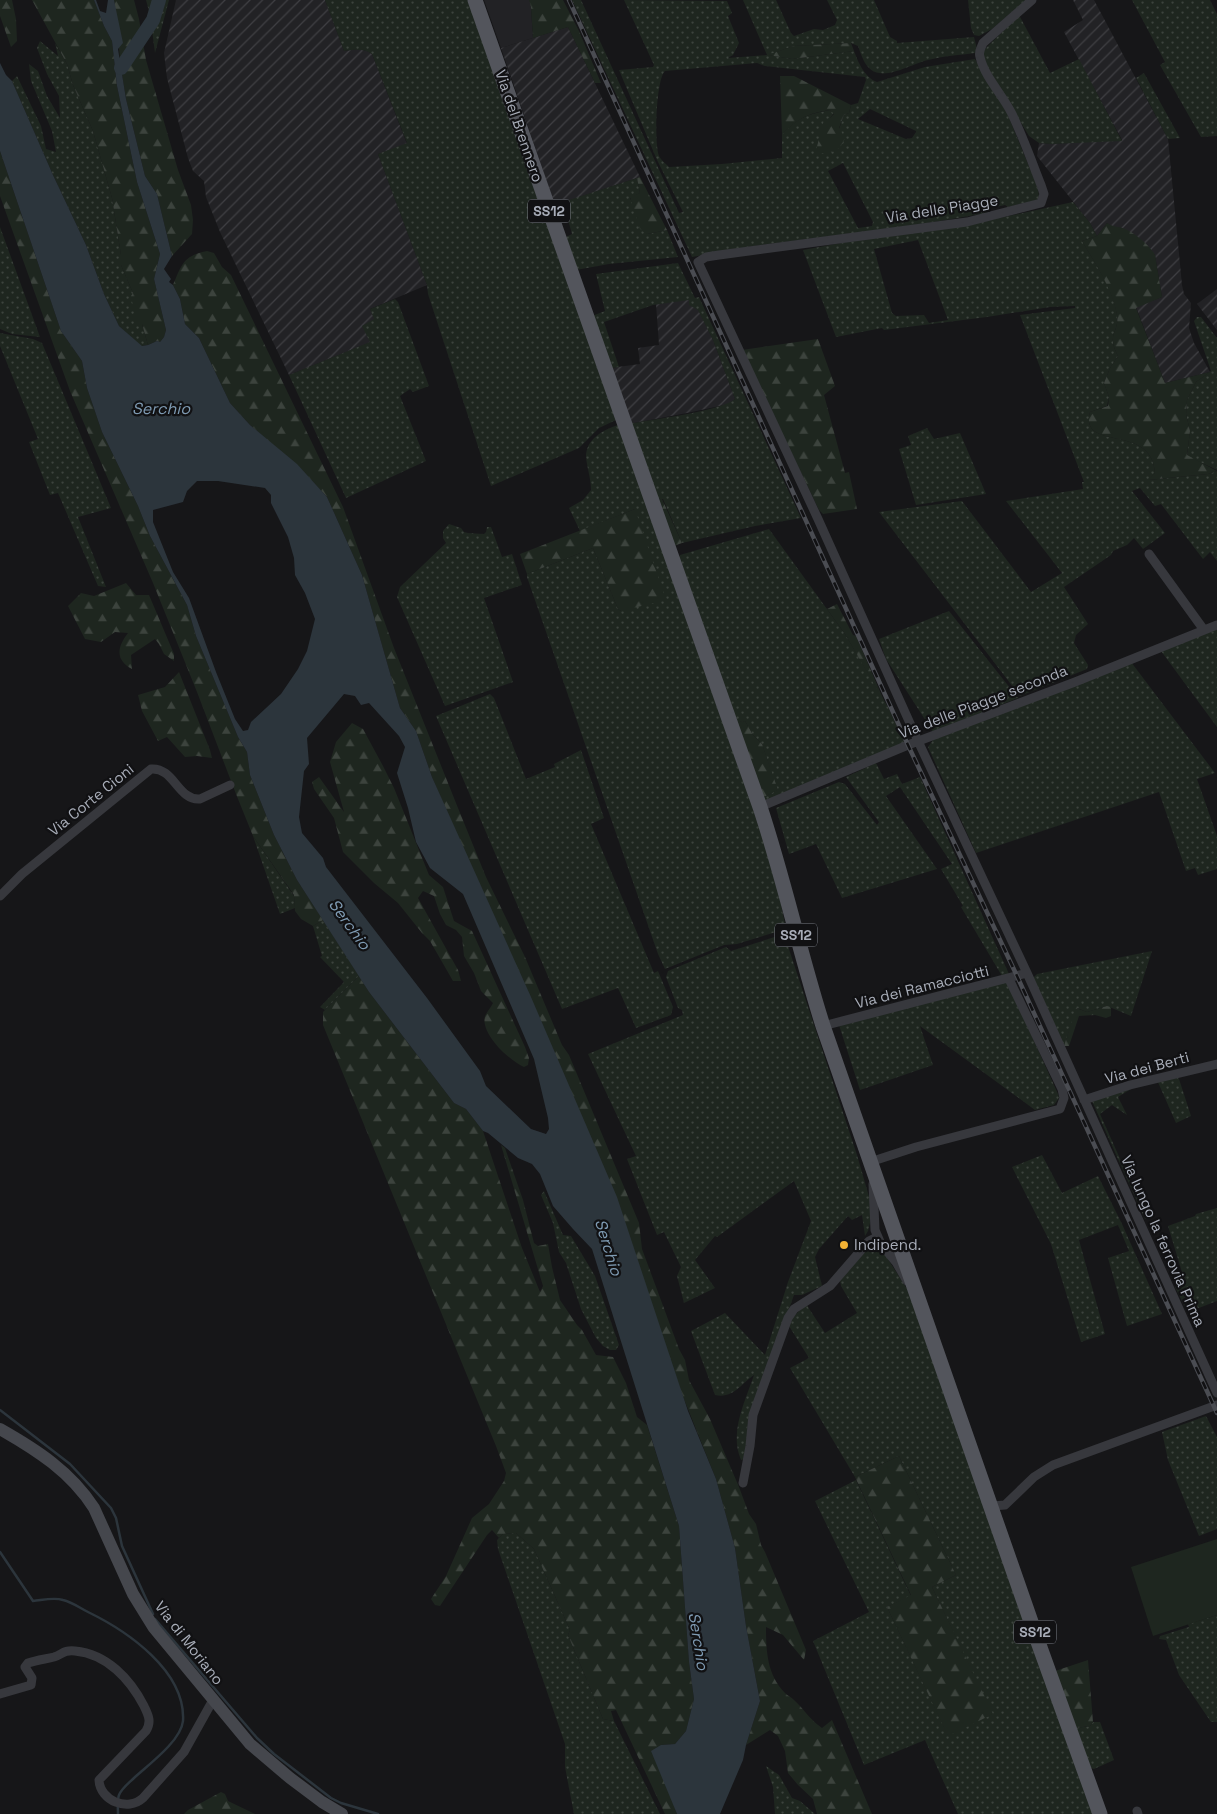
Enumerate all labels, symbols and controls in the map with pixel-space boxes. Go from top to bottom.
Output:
street label: Via del Brennero [491,67,548,185]
street label: Via delle Piagge [884,190,999,227]
road number: SS12 [528,200,570,222]
water label: Serchio [132,398,191,419]
street label: Via delle Piagge seconda [896,660,1070,743]
street label: Via Corte Cioni [44,759,137,840]
water label: Serchio [324,895,376,955]
road number: SS12 [775,924,817,946]
street label: Via dei Ramacciotti [853,961,991,1012]
street label: Via dei Berti [1103,1047,1191,1088]
street label: Via lungo la ferrovia Prima [1117,1152,1210,1330]
water label: Serchio [590,1216,627,1279]
place label: Indipend. [854,1235,921,1254]
marker: Indipend. [838,1239,850,1251]
street label: Via di Moriano [151,1597,228,1688]
water label: Serchio [684,1611,714,1673]
road number: SS12 [1014,1620,1056,1644]

